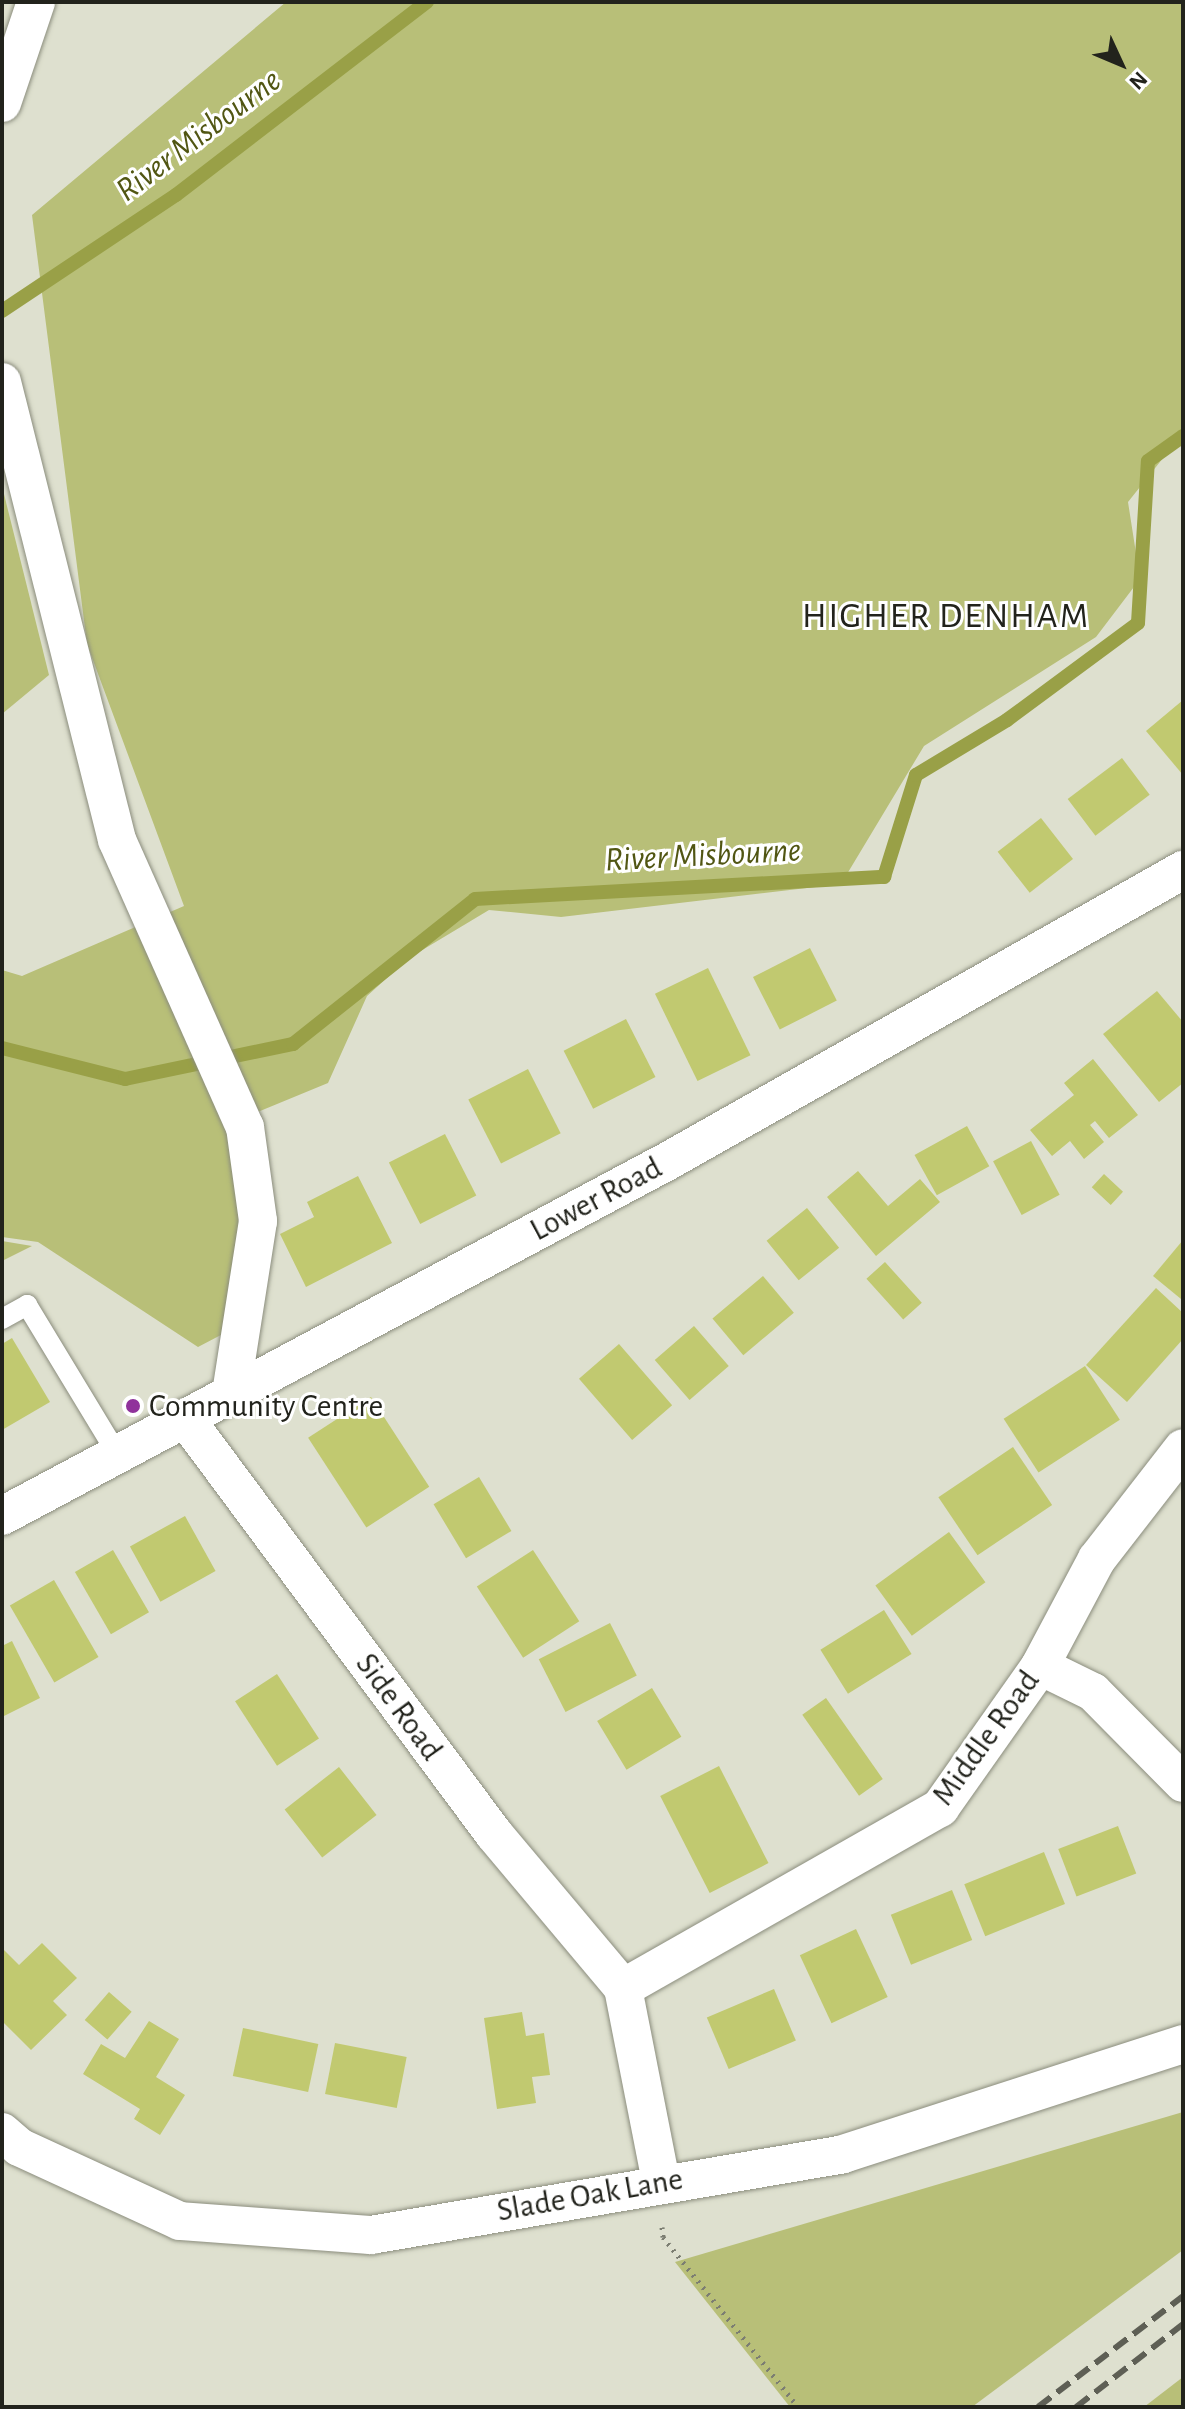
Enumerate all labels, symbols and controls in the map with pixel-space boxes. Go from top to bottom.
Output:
north arrow [1081,24,1161,104]
water label: River Misbourne [108,61,290,211]
text: N [1125,68,1151,94]
district label: HIGHER DENHAM [802,595,1090,639]
water label: River Misbourne [604,830,802,882]
street label: Lower Road [524,1148,668,1250]
place label: Community Centre [149,1387,383,1425]
marker: Community Centre [124,1397,142,1415]
street label: Side Road [347,1646,451,1768]
street label: Middle Road [924,1663,1048,1813]
street label: Slade Oak Lane [494,2160,686,2230]

